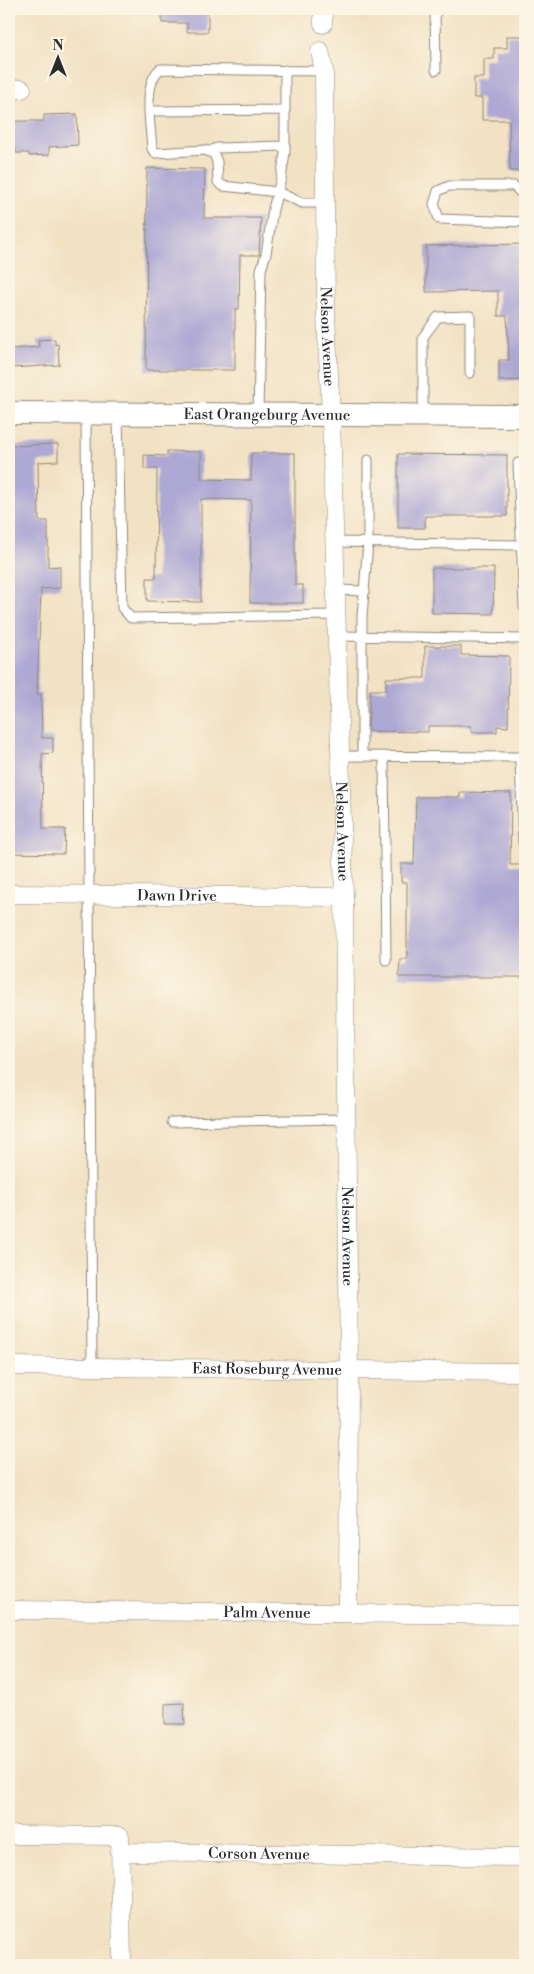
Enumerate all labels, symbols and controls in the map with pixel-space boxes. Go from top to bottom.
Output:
north arrow [32,32,82,82]
text: N [52,37,64,55]
street label: Nelson Avenue [316,287,339,387]
street label: East Orangeburg Avenue [184,405,350,424]
street label: Nelson Avenue [331,781,353,881]
street label: Dawn Drive [137,886,217,905]
street label: Nelson Avenue [338,1186,358,1286]
street label: East Roseburg Avenue [192,1359,342,1379]
street label: Palm Avenue [223,1603,311,1622]
street label: Corson Avenue [208,1844,310,1864]

